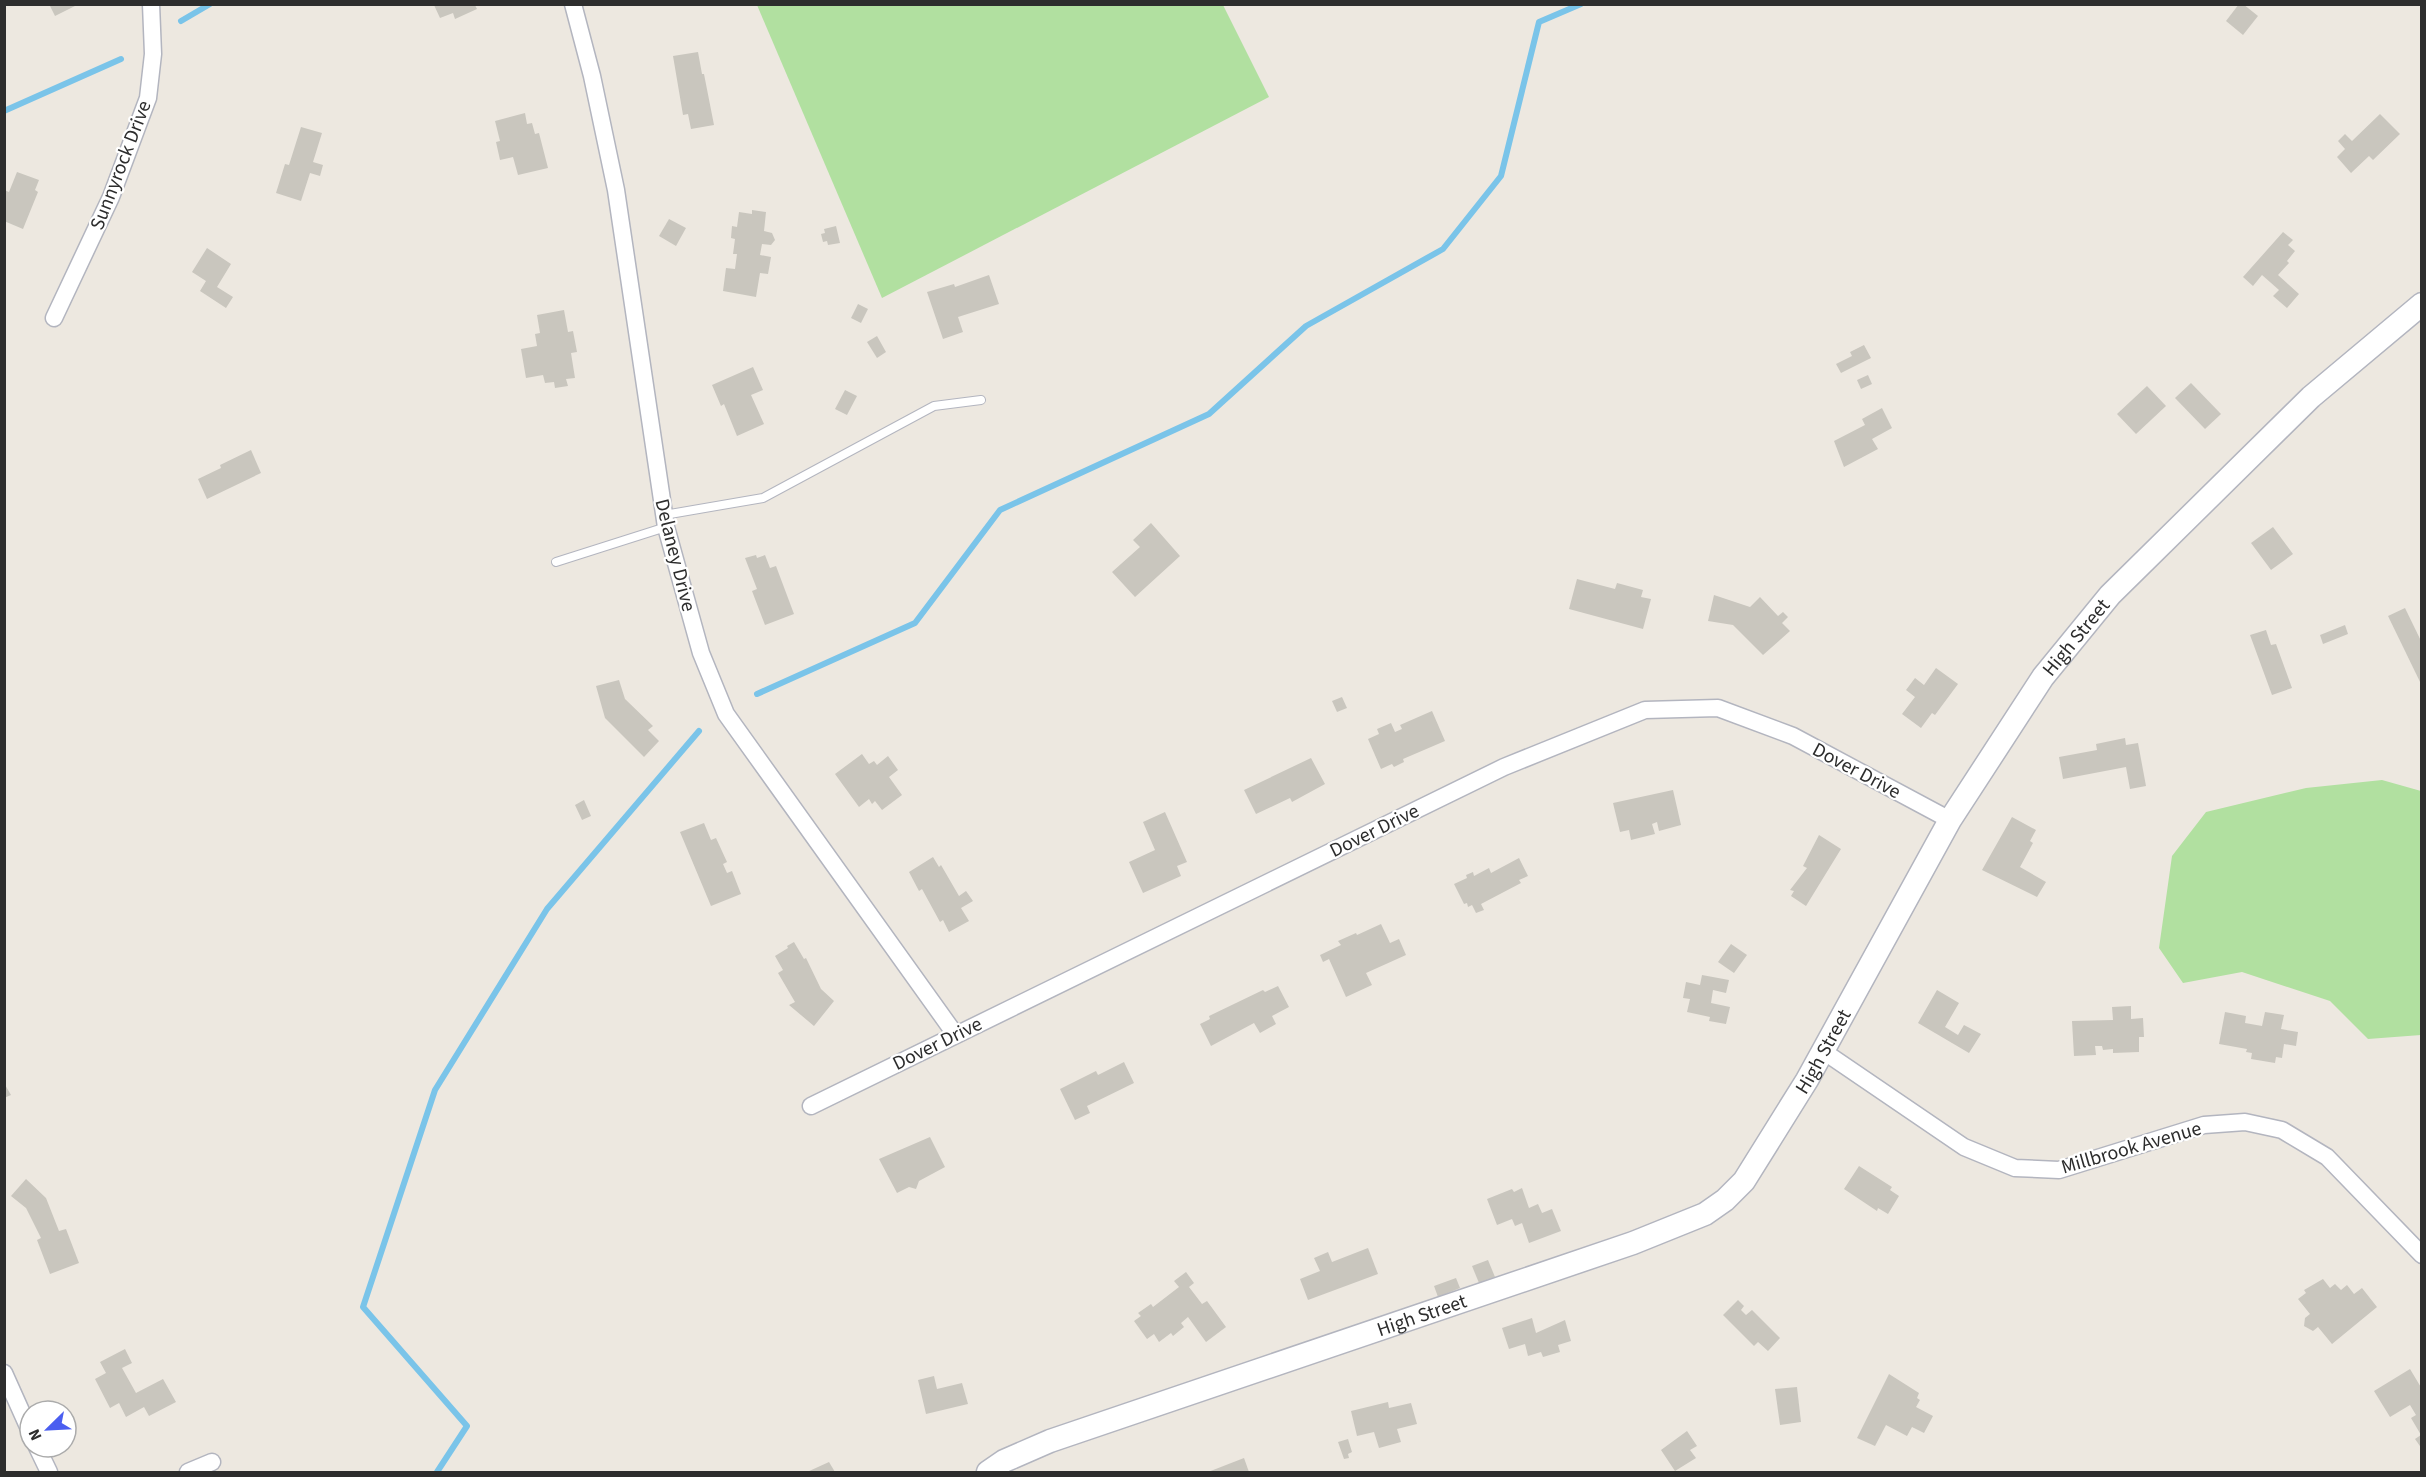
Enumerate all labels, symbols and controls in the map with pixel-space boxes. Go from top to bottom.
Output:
street label: Sunnyrock Drive [83,96,159,234]
street label: Delaney Drive [648,496,703,615]
street label: High Street [2036,593,2117,683]
street label: Dover Drive [1807,736,1906,806]
street label: Dover Drive [1325,797,1424,865]
street label: High Street [1789,1004,1858,1100]
street label: Dover Drive [888,1010,987,1078]
street label: Millbrook Avenue [2058,1115,2205,1181]
street label: High Street [1373,1287,1471,1344]
north arrow [18,1399,78,1459]
text: N [23,1425,47,1444]

